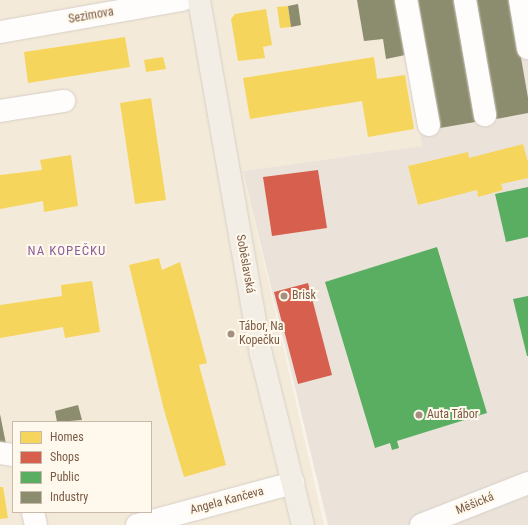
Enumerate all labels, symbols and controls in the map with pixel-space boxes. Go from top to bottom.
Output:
street label: Sezimova [67,5,115,27]
street label: Soběslavská [233,233,257,295]
district label: NA KOPEČKU [28,243,106,259]
place label: Brisk [292,289,316,303]
marker: Brisk [279,291,289,301]
place label: Tábor, Na Kopečku [239,320,284,348]
marker: Tábor, Na Kopečku [226,329,236,339]
place label: Auta Tábor [427,408,479,422]
marker: Auta Tábor [414,410,424,420]
legend [12,421,152,513]
text: Homes [50,430,84,444]
text: Shops [50,450,79,464]
text: Public [50,470,79,484]
street label: Angela Kančeva [189,484,265,518]
text: Industry [50,490,88,504]
street label: Měšická [454,490,496,518]

